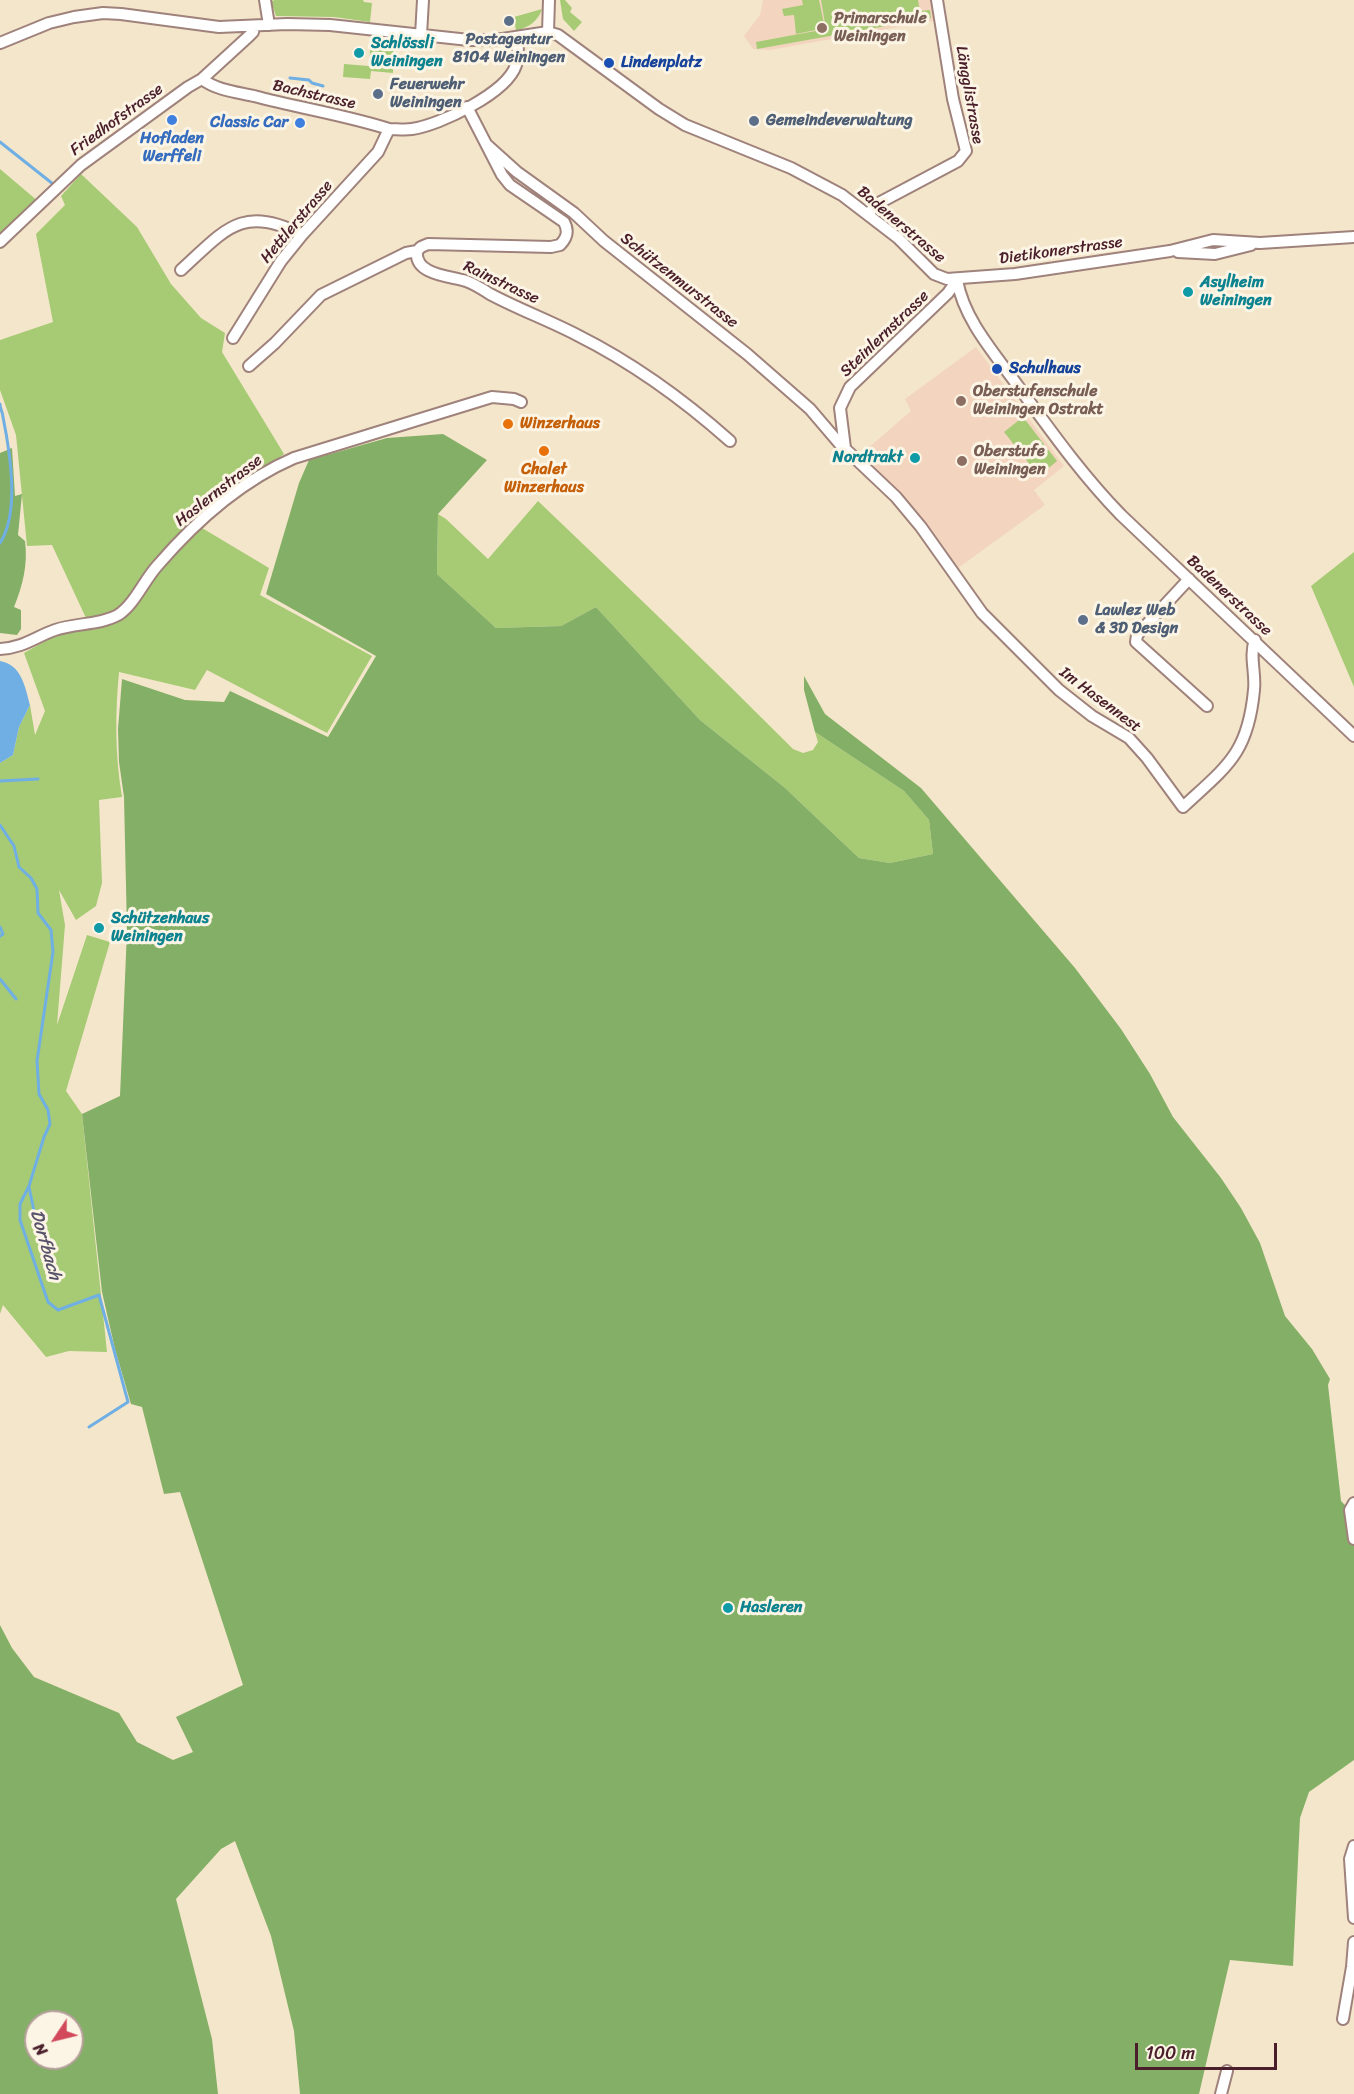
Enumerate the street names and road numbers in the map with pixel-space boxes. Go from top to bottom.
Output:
street label: Längglistrasse [951,44,987,146]
street label: Bachstrasse [271,76,357,114]
street label: Friedhofstrasse [67,80,167,160]
street label: Hettlerstrasse [257,177,337,267]
street label: Badenerstrasse [853,182,949,268]
street label: Schützenmurstrasse [616,229,742,333]
street label: Dietikonerstrasse [998,233,1124,269]
street label: Rainstrasse [460,257,542,309]
street label: Steinlernstrasse [837,287,933,381]
street label: Haslernstrasse [172,451,266,531]
street label: Badenerstrasse [1182,552,1276,640]
street label: Im Hasennest [1055,663,1145,737]

